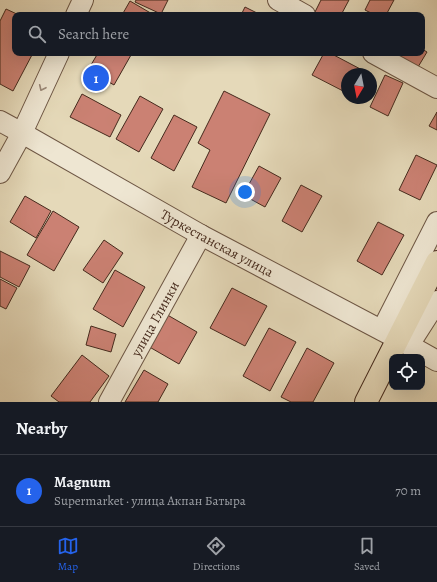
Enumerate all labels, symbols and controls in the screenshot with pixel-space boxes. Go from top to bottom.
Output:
search box [12,12,425,56]
icon: search [26,23,48,45]
text: Search here [58,24,129,44]
pin: 1 [83,63,109,93]
north arrow [341,68,377,104]
one-way arrow [39,84,47,92]
your location [235,182,255,202]
street label: Туркестанская улица [157,204,277,281]
street label: улица Глинки [126,278,183,361]
map controls [389,354,425,390]
button: locate [389,354,425,390]
text: Nearby [16,417,67,440]
text: Magnum [54,472,111,492]
text: 1 [27,482,31,499]
text: 70 m [395,482,421,499]
text: Supermarket · улица Акпан Батыра [54,492,246,509]
tab: Map [57,535,79,574]
tab: Directions [193,535,240,574]
tab: Saved [354,535,380,574]

